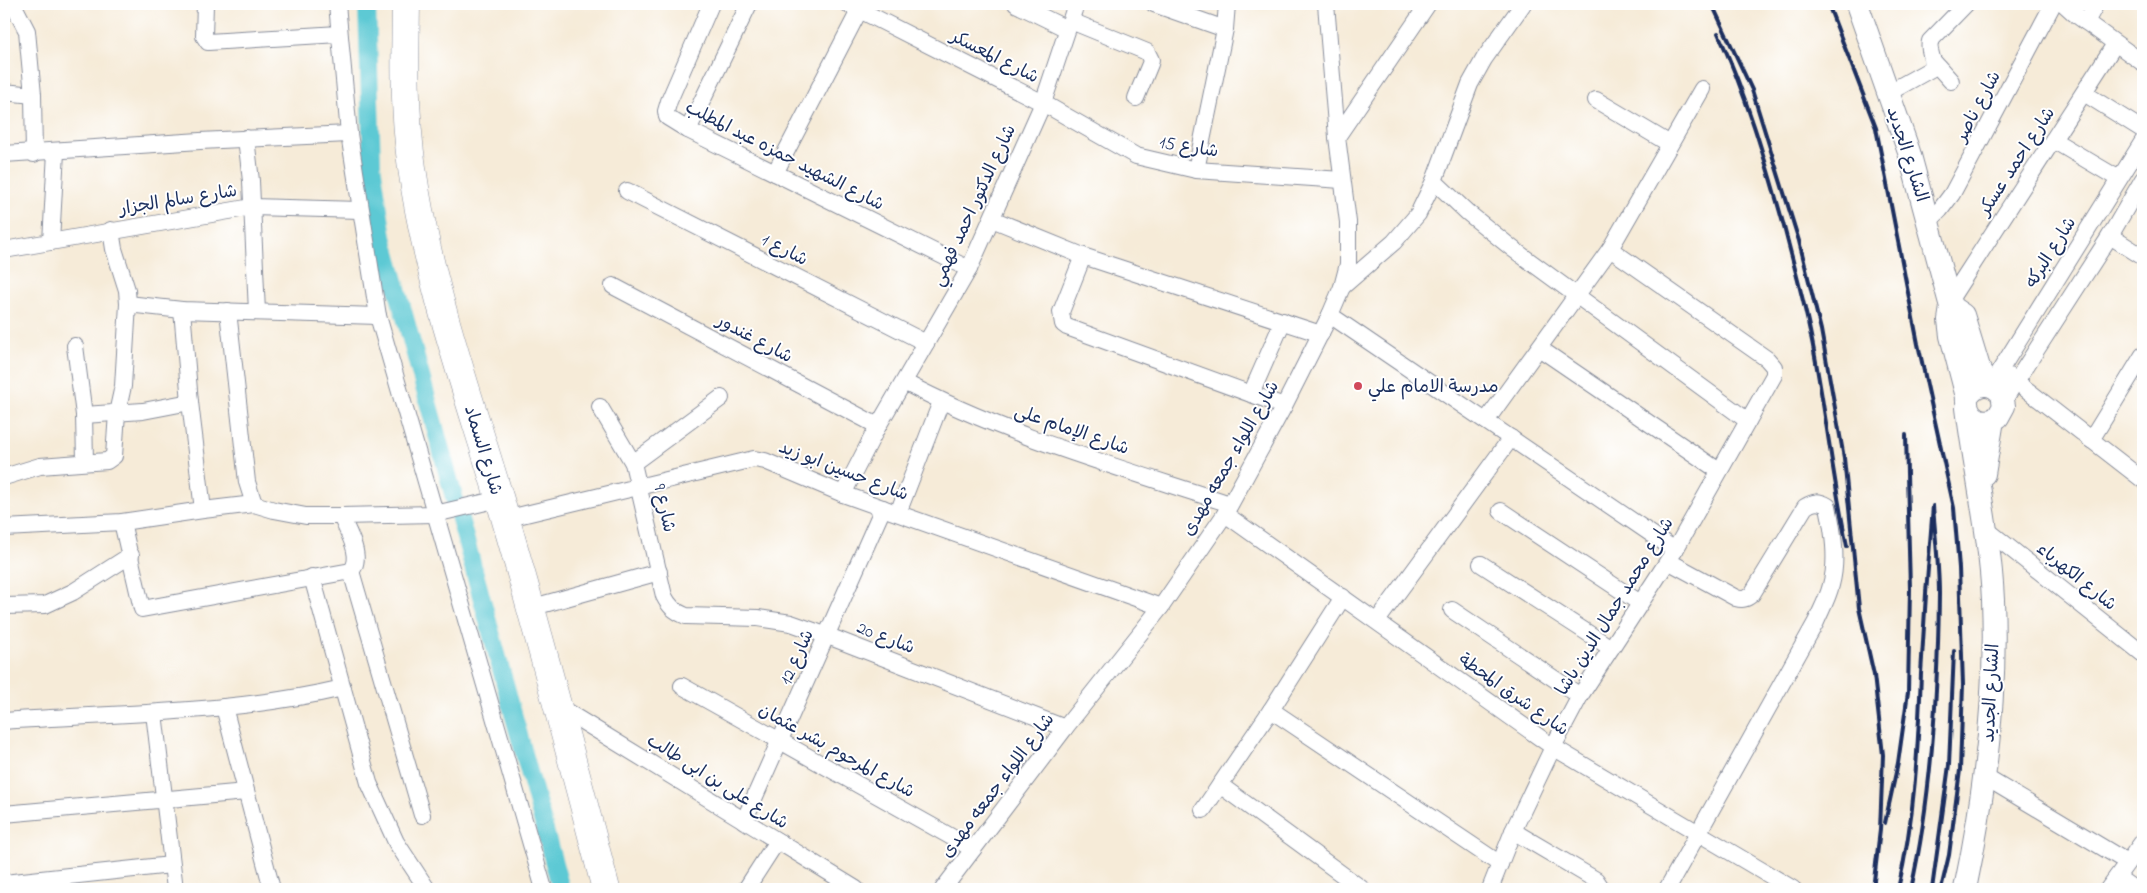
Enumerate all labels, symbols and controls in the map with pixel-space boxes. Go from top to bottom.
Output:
street label: شارع المعسكر [944,23,1043,91]
street label: شارع ناصر [1948,67,2008,149]
street label: شارع الشهيد حمزه عبد المطلب [680,95,888,218]
street label: شارع احمد عسكر [1972,102,2063,223]
street label: الشارع الجديد [1878,103,1934,206]
street label: شارع الدكتور احمد فهمي [926,121,1025,291]
street label: شارع 15 [1157,130,1220,165]
street label: شارع سالم الجزار [116,179,239,223]
street label: شارع البركه [2020,212,2084,294]
street label: شارع 1 [756,228,812,274]
street label: شارع غندور [710,308,797,371]
place label: مدرسة الامام علي [1368,375,1499,402]
street label: شارع اللواء جمعه مهدى [1177,377,1287,541]
marker: مدرسة الامام علي [1352,380,1364,392]
street label: شارع الإمام على [1011,399,1132,463]
street label: شارع السماد [456,403,508,499]
street label: شارع حسين ابو زيد [775,435,912,509]
street label: شارع 9 [645,482,681,535]
street label: شارع محمد جمال الدين باشا [1550,513,1681,701]
street label: شارع الكهرباء [2030,537,2121,618]
street label: شارع 20 [853,616,918,662]
street label: شارع 12 [774,626,822,690]
street label: الشارع الجديد [1976,643,2008,743]
street label: شارع شرق المحطة [1452,648,1573,743]
street label: شارع المرحوم بشر عثمان [753,698,919,806]
street label: شارع اللواء جمعه مهدى [935,708,1062,864]
street label: شارع على بن ابى طالب [641,729,793,837]

